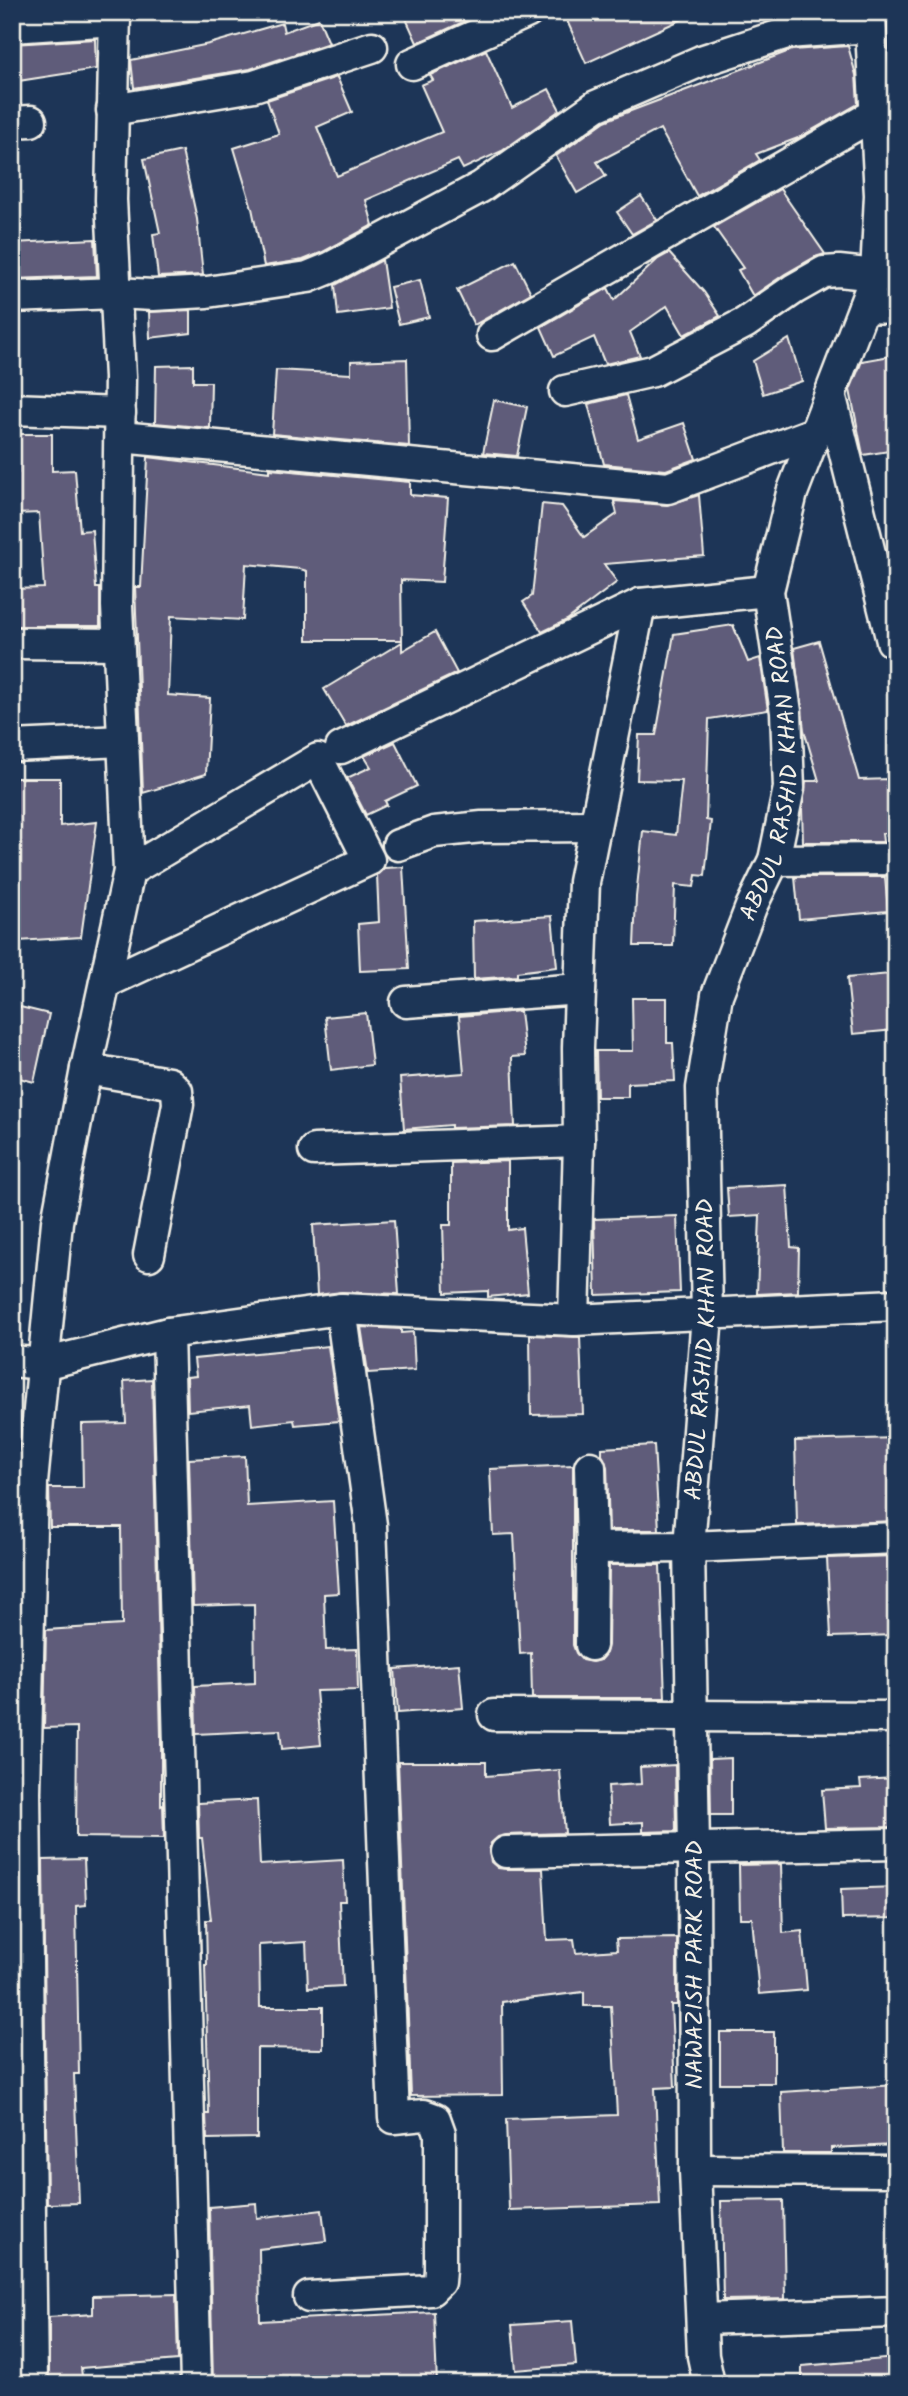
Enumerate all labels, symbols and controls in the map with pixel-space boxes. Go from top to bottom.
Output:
street label: ABDUL RASHID KHAN ROAD [729,623,810,927]
street label: ABDUL RASHID KHAN ROAD [675,1198,728,1502]
street label: NAWAZISH PARK ROAD [676,1840,715,2090]

